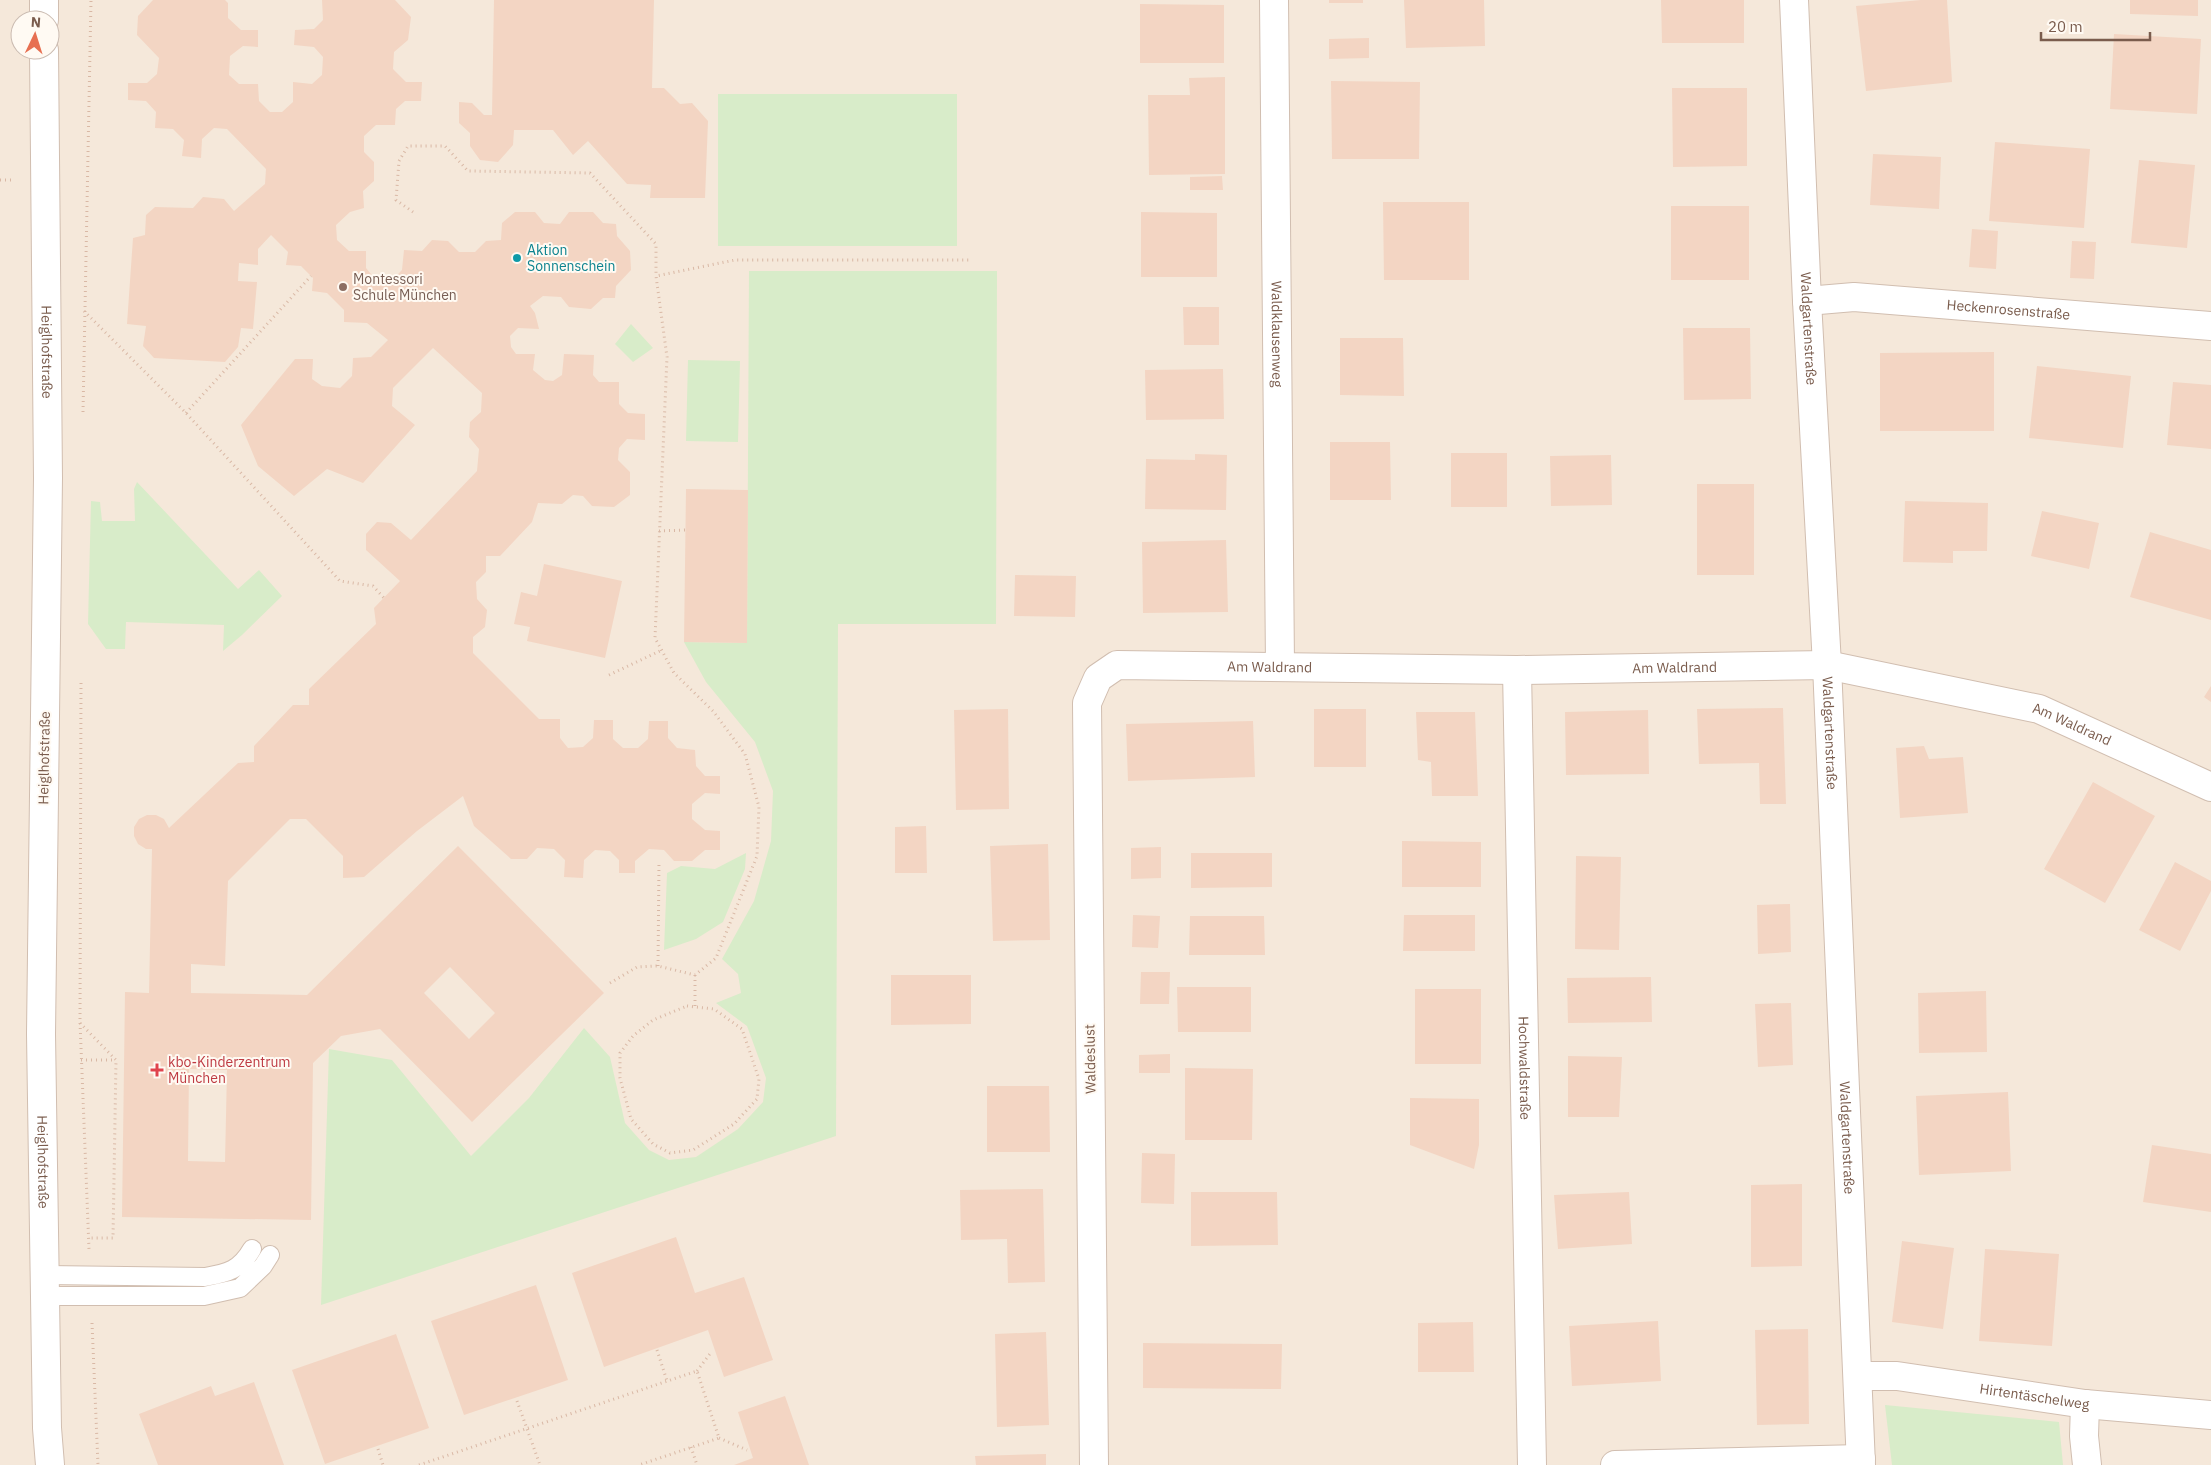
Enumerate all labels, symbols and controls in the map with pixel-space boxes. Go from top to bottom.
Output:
north arrow [10,10,60,60]
scale bar [2041,10,2150,42]
text: N [30,13,42,31]
text: 20 m [2048,17,2083,36]
place label: Aktion Sonnenschein [527,241,615,275]
marker: Aktion Sonnenschein [511,252,523,264]
place label: Montessori Schule München [353,270,457,304]
street label: Waldgartenstraße [1797,272,1821,386]
marker: Montessori Schule München [337,281,349,293]
street label: Waldklausenweg [1268,281,1286,388]
street label: Heckenrosenstraße [1946,296,2071,324]
street label: Heiglhofstraße [37,305,56,399]
street label: Am Waldrand [1227,657,1312,676]
street label: Am Waldrand [1632,658,1717,677]
street label: Waldgartenstraße [1818,676,1841,790]
street label: Am Waldrand [2031,699,2114,750]
street label: Heiglhofstraße [34,711,54,805]
street label: Hochwaldstraße [1515,1016,1534,1120]
street label: Waldeslust [1080,1024,1100,1094]
place label: kbo-Kinderzentrum München [168,1053,291,1087]
marker: kbo-Kinderzentrum München [150,1063,164,1077]
street label: Waldgartenstraße [1836,1081,1859,1195]
street label: Heiglhofstraße [33,1115,53,1209]
street label: Hirtentäschelweg [1978,1379,2091,1413]

